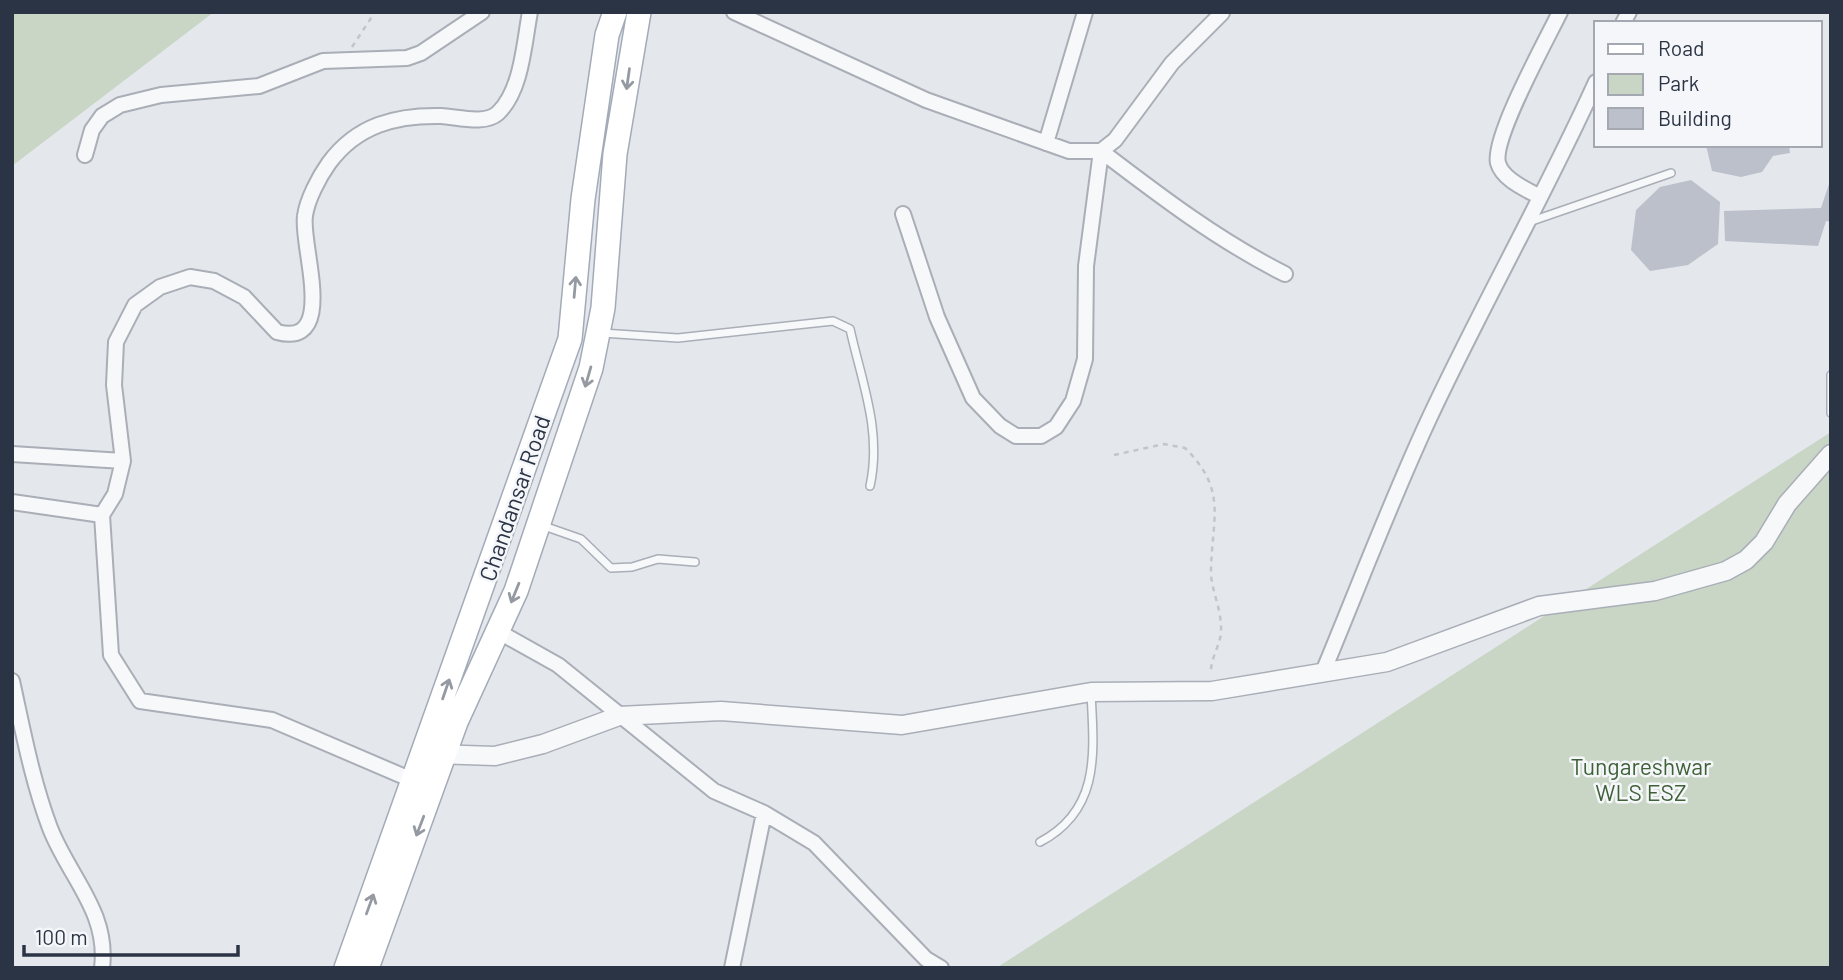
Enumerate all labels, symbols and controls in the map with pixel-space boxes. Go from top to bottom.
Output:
legend [1594,21,1822,147]
text: Road [1658,35,1704,60]
one-way arrow [621,68,634,90]
text: Park [1658,70,1699,95]
text: Building [1658,105,1732,130]
one-way arrow [569,277,582,299]
one-way arrow [581,366,594,388]
street label: Chandansar Road [472,411,556,585]
one-way arrow [508,581,521,603]
one-way arrow [441,679,453,701]
park label: Tungareshwar WLS ESZ [1571,752,1712,806]
one-way arrow [413,814,425,836]
one-way arrow [365,893,377,915]
scale bar [24,914,238,958]
text: 100 m [35,924,88,949]

